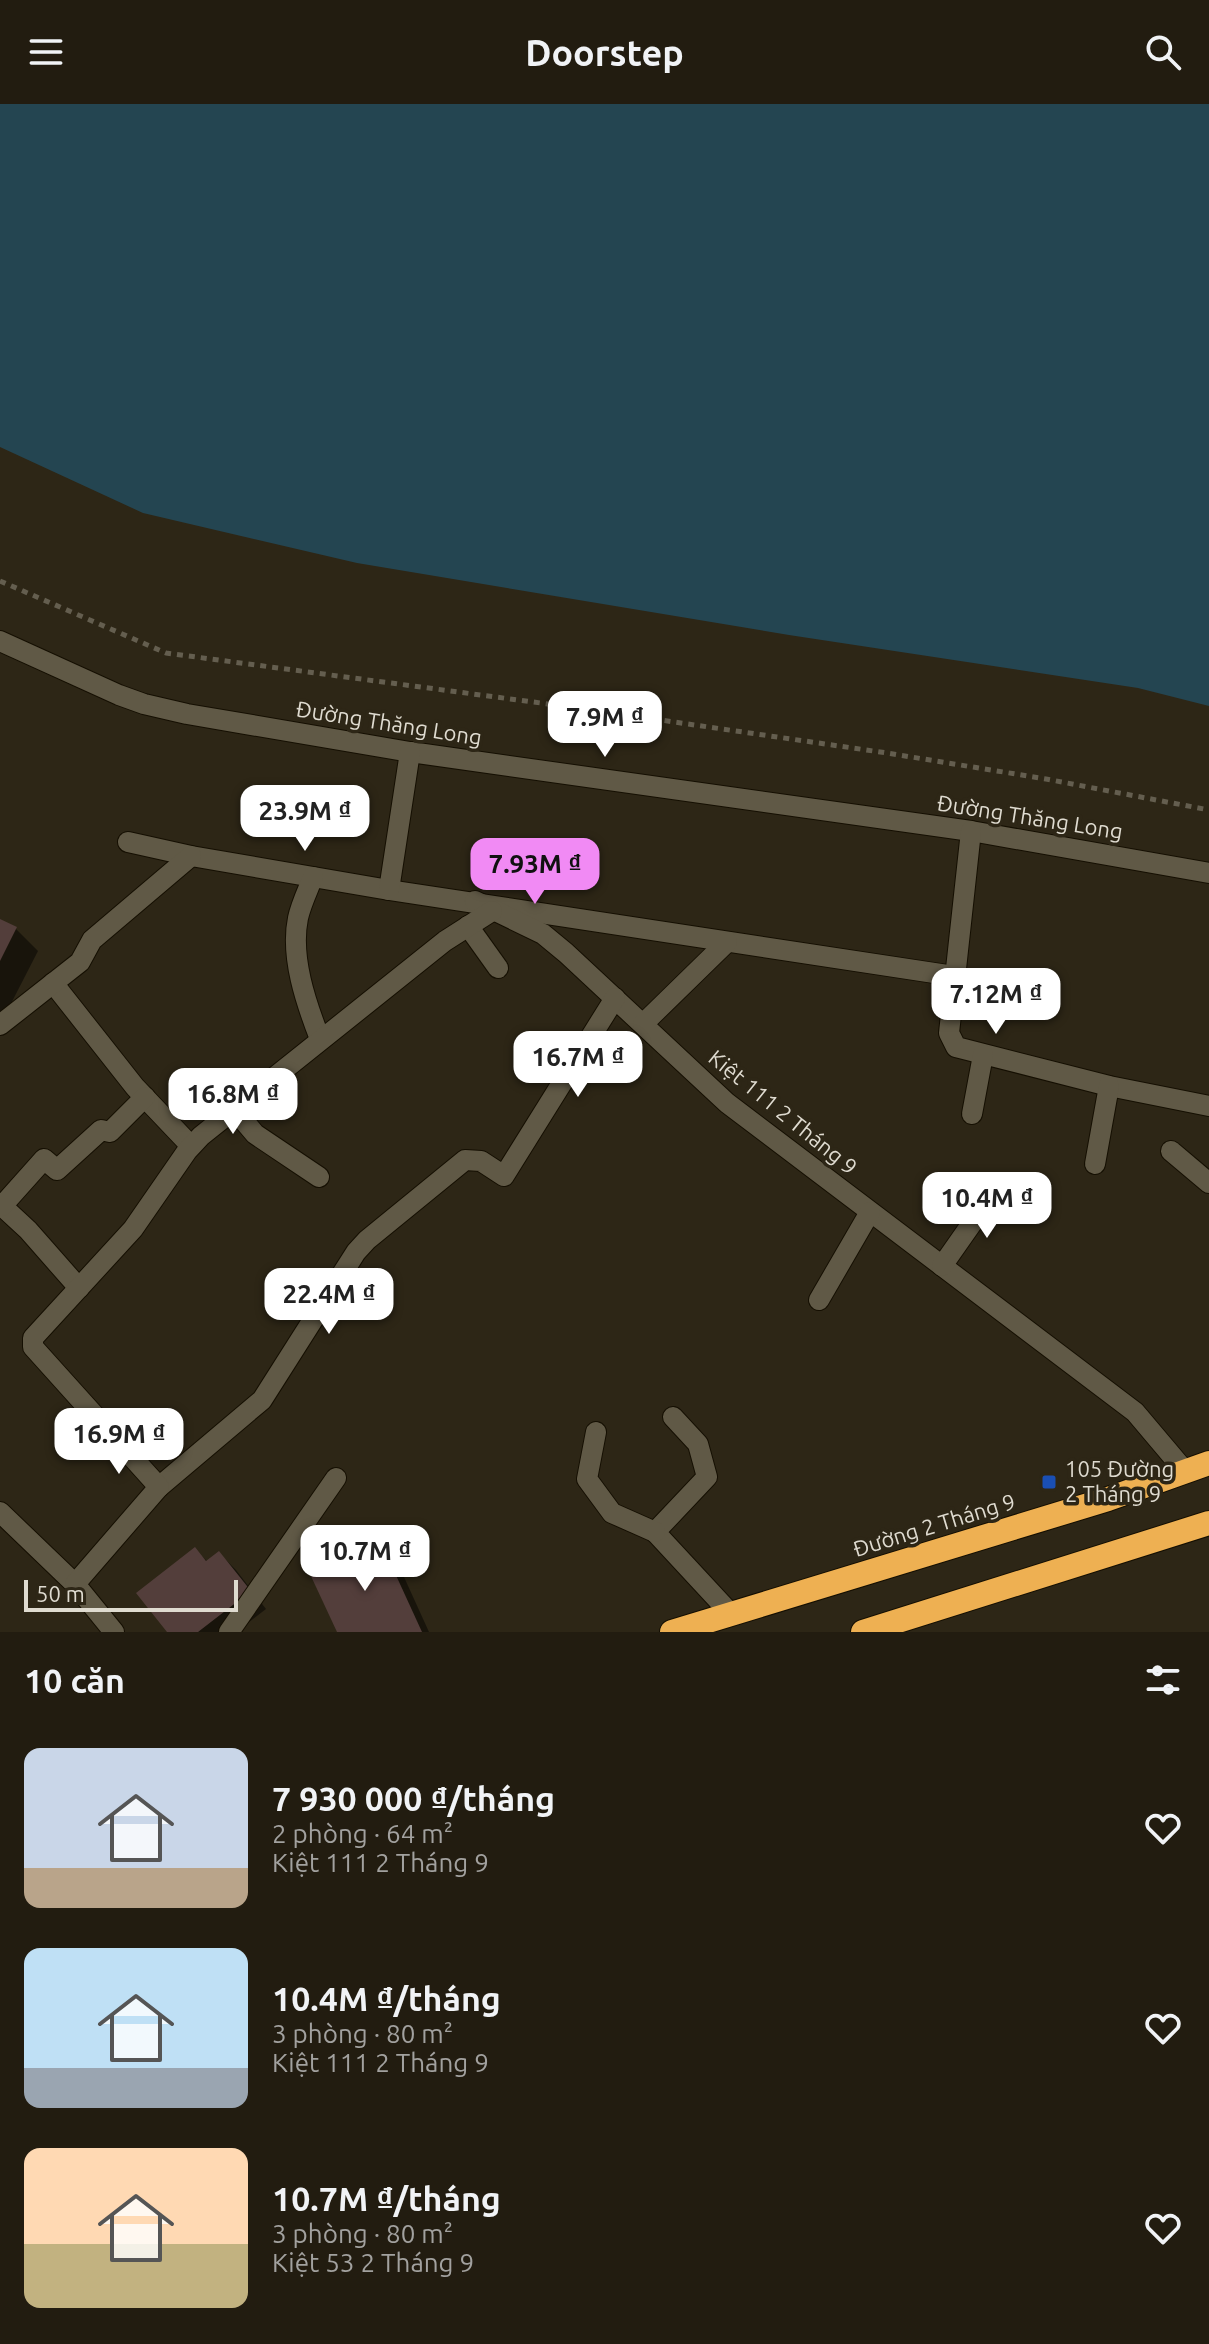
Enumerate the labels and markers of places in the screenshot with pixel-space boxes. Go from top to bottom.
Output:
pin: 7.9M ₫ [540,691,670,759]
pin: 23.9M ₫ [231,785,379,853]
pin: 7.93M ₫ [461,838,609,906]
pin: 7.12M ₫ [922,968,1070,1036]
pin: 16.7M ₫ [504,1031,652,1099]
pin: 16.8M ₫ [159,1068,307,1136]
pin: 10.4M ₫ [913,1172,1061,1240]
pin: 22.4M ₫ [255,1268,403,1336]
pin: 16.9M ₫ [45,1408,193,1476]
place label: 105 Đường 2 Tháng 9 [1065,1456,1174,1506]
marker: 105 Đường 2 Tháng 9 [1040,1473,1058,1491]
pin: 10.7M ₫ [291,1525,439,1593]

